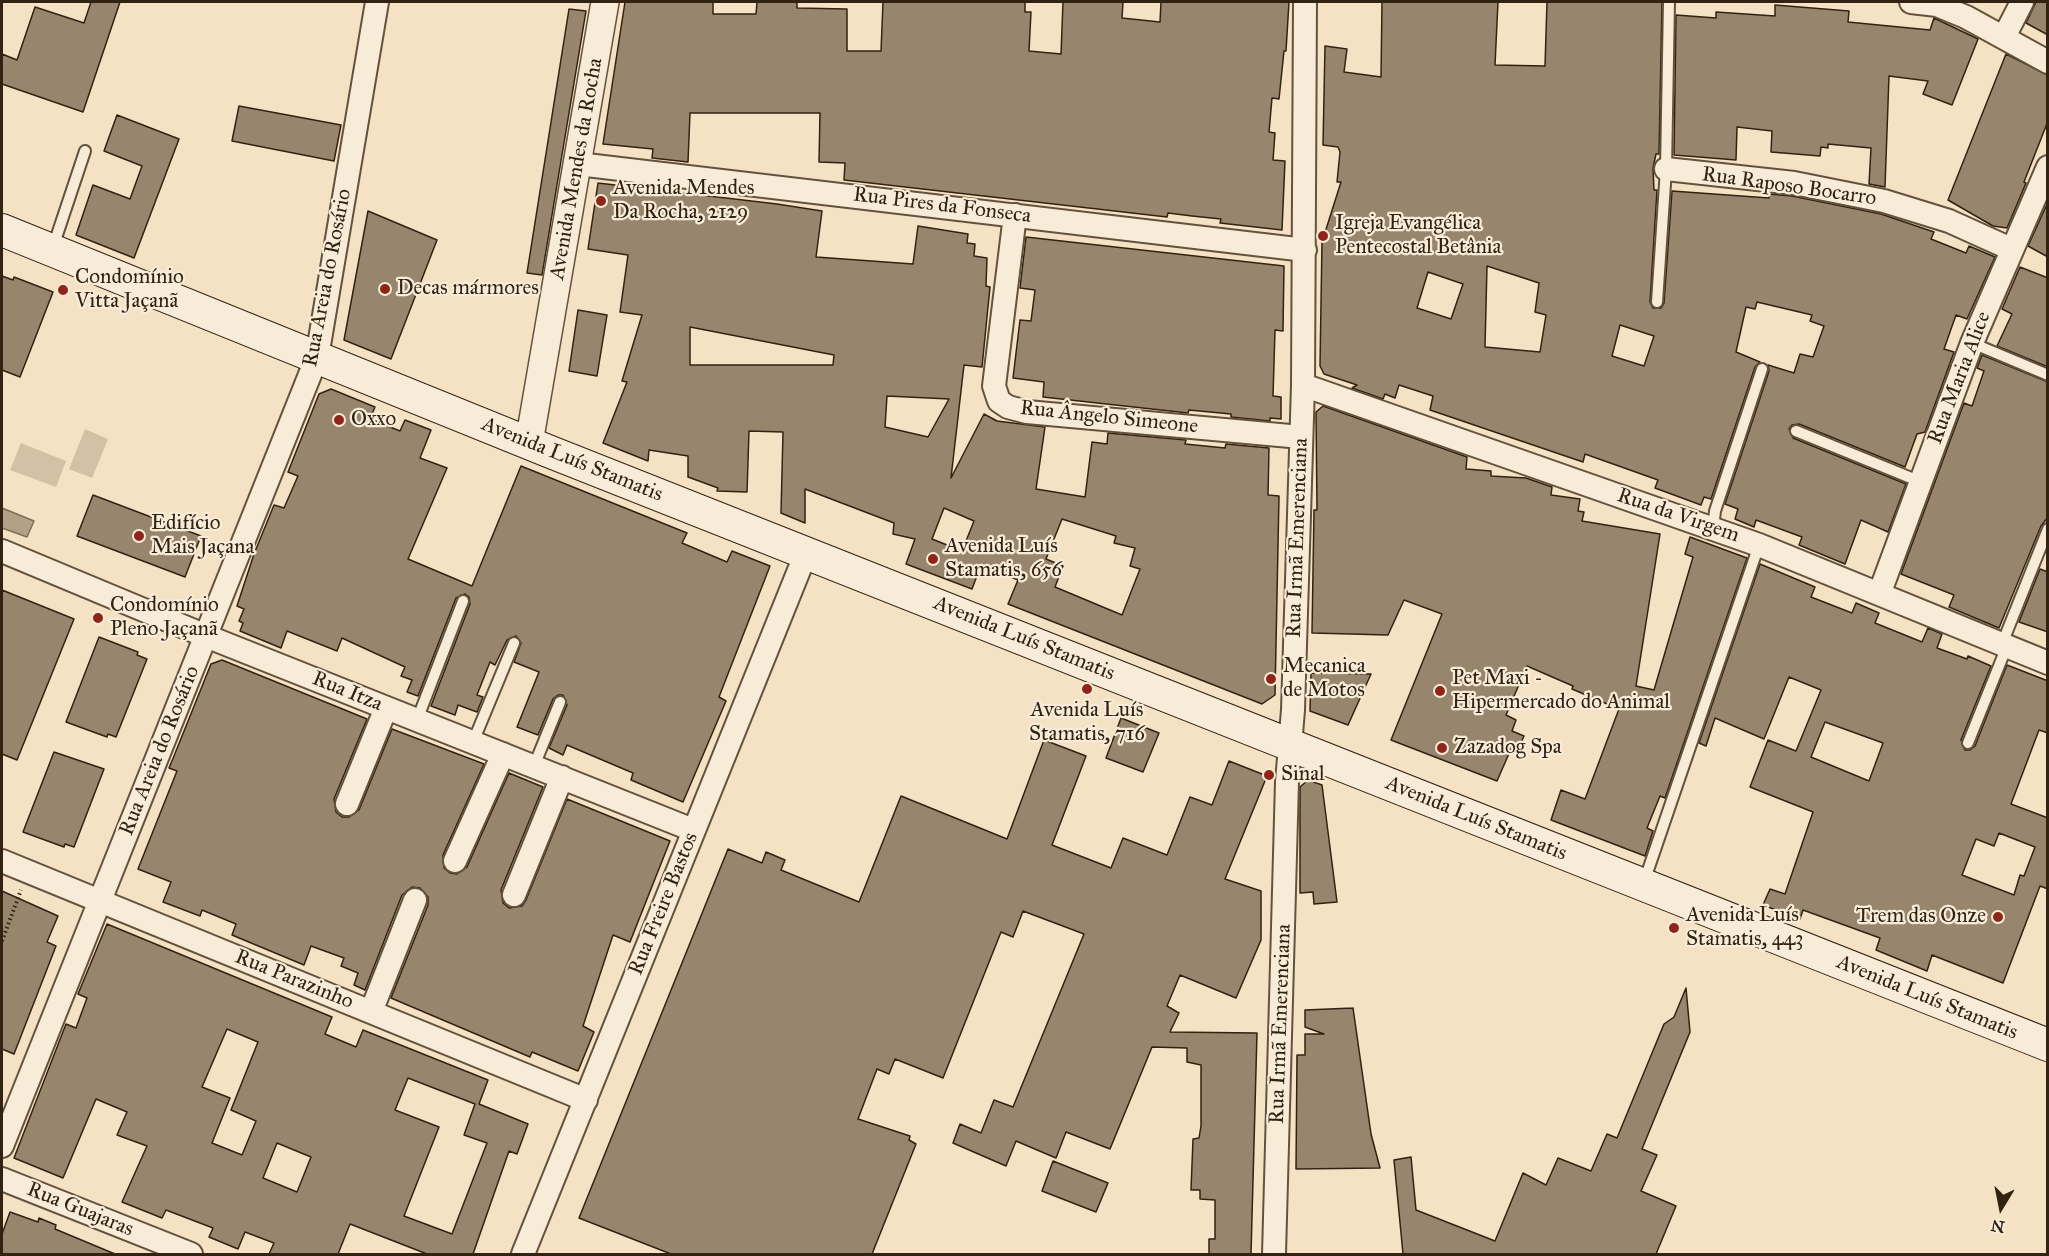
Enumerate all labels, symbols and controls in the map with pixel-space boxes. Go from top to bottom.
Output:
street label: Avenida Mendes da Rocha [545,56,609,282]
street label: Rua Raposo Bocarro [1700,162,1878,212]
place label: Avenida Mendes Da Rocha, 2129 [613,176,754,226]
street label: Rua Pires da Fonseca [852,183,1032,229]
street label: Rua Areia do Rosário [298,187,358,369]
marker: Avenida Mendes Da Rocha, 2129 [594,194,608,208]
place label: Igreja Evangélica Pentecostal Betânia [1335,211,1501,261]
marker: Igreja Evangélica Pentecostal Betânia [1316,229,1330,243]
place label: Condomínio Vitta Jaçanã [75,265,184,315]
place label: Decas mármores [397,276,539,302]
marker: Decas mármores [378,282,392,296]
marker: Condomínio Vitta Jaçanã [56,283,70,297]
street label: Rua Maria Alice [1923,308,1997,448]
street label: Rua Ângelo Simeone [1019,396,1199,440]
place label: Oxxo [351,407,396,433]
street label: Avenida Luís Stamatis [478,412,666,508]
marker: Oxxo [332,413,346,427]
street label: Rua Irmã Emerenciana [1282,438,1314,638]
street label: Rua da Virgem [1614,483,1742,549]
place label: Edifício Mais Jaçana [151,511,254,561]
marker: Edifício Mais Jaçana [132,529,146,543]
place label: Avenida Luís Stamatis, 656 [945,534,1062,584]
marker: Avenida Luís Stamatis, 656 [926,552,940,566]
street label: Avenida Luís Stamatis [930,591,1118,687]
place label: Condomínio Pleno Jaçanã [110,593,219,643]
marker: Condomínio Pleno Jaçanã [91,611,105,625]
place label: Mecanica de Motos [1283,654,1366,704]
street label: Rua Areia do Rosário [114,662,206,840]
place label: Pet Maxi - Hipermercado do Animal [1452,666,1670,716]
street label: Rua Itza [308,667,386,717]
marker: Mecanica de Motos [1264,672,1278,686]
marker: Avenida Luís Stamatis, 716 [1080,682,1094,696]
marker: Pet Maxi - Hipermercado do Animal [1433,684,1447,698]
place label: Avenida Luís Stamatis, 716 [1029,698,1145,748]
place label: Zazadog Spa [1454,735,1562,761]
marker: Zazadog Spa [1435,741,1449,755]
place label: Sinal [1281,762,1325,788]
marker: Sinal [1262,768,1276,782]
street label: Avenida Luís Stamatis [1382,771,1570,867]
street label: Rua Freire Bastos [624,829,704,979]
place label: Avenida Luís Stamatis, 443 [1686,903,1804,953]
place label: Trem das Onze [1856,904,1986,930]
marker: Trem das Onze [1991,910,2005,924]
marker: Avenida Luís Stamatis, 443 [1667,921,1681,935]
street label: Rua Irmã Emerenciana [1265,924,1297,1124]
street label: Rua Parazinho [231,945,357,1015]
street label: Avenida Luís Stamatis [1833,950,2021,1046]
street label: Rua Guajaras [23,1177,137,1243]
north arrow [1971,1178,2031,1238]
text: N [1989,1216,2006,1237]

